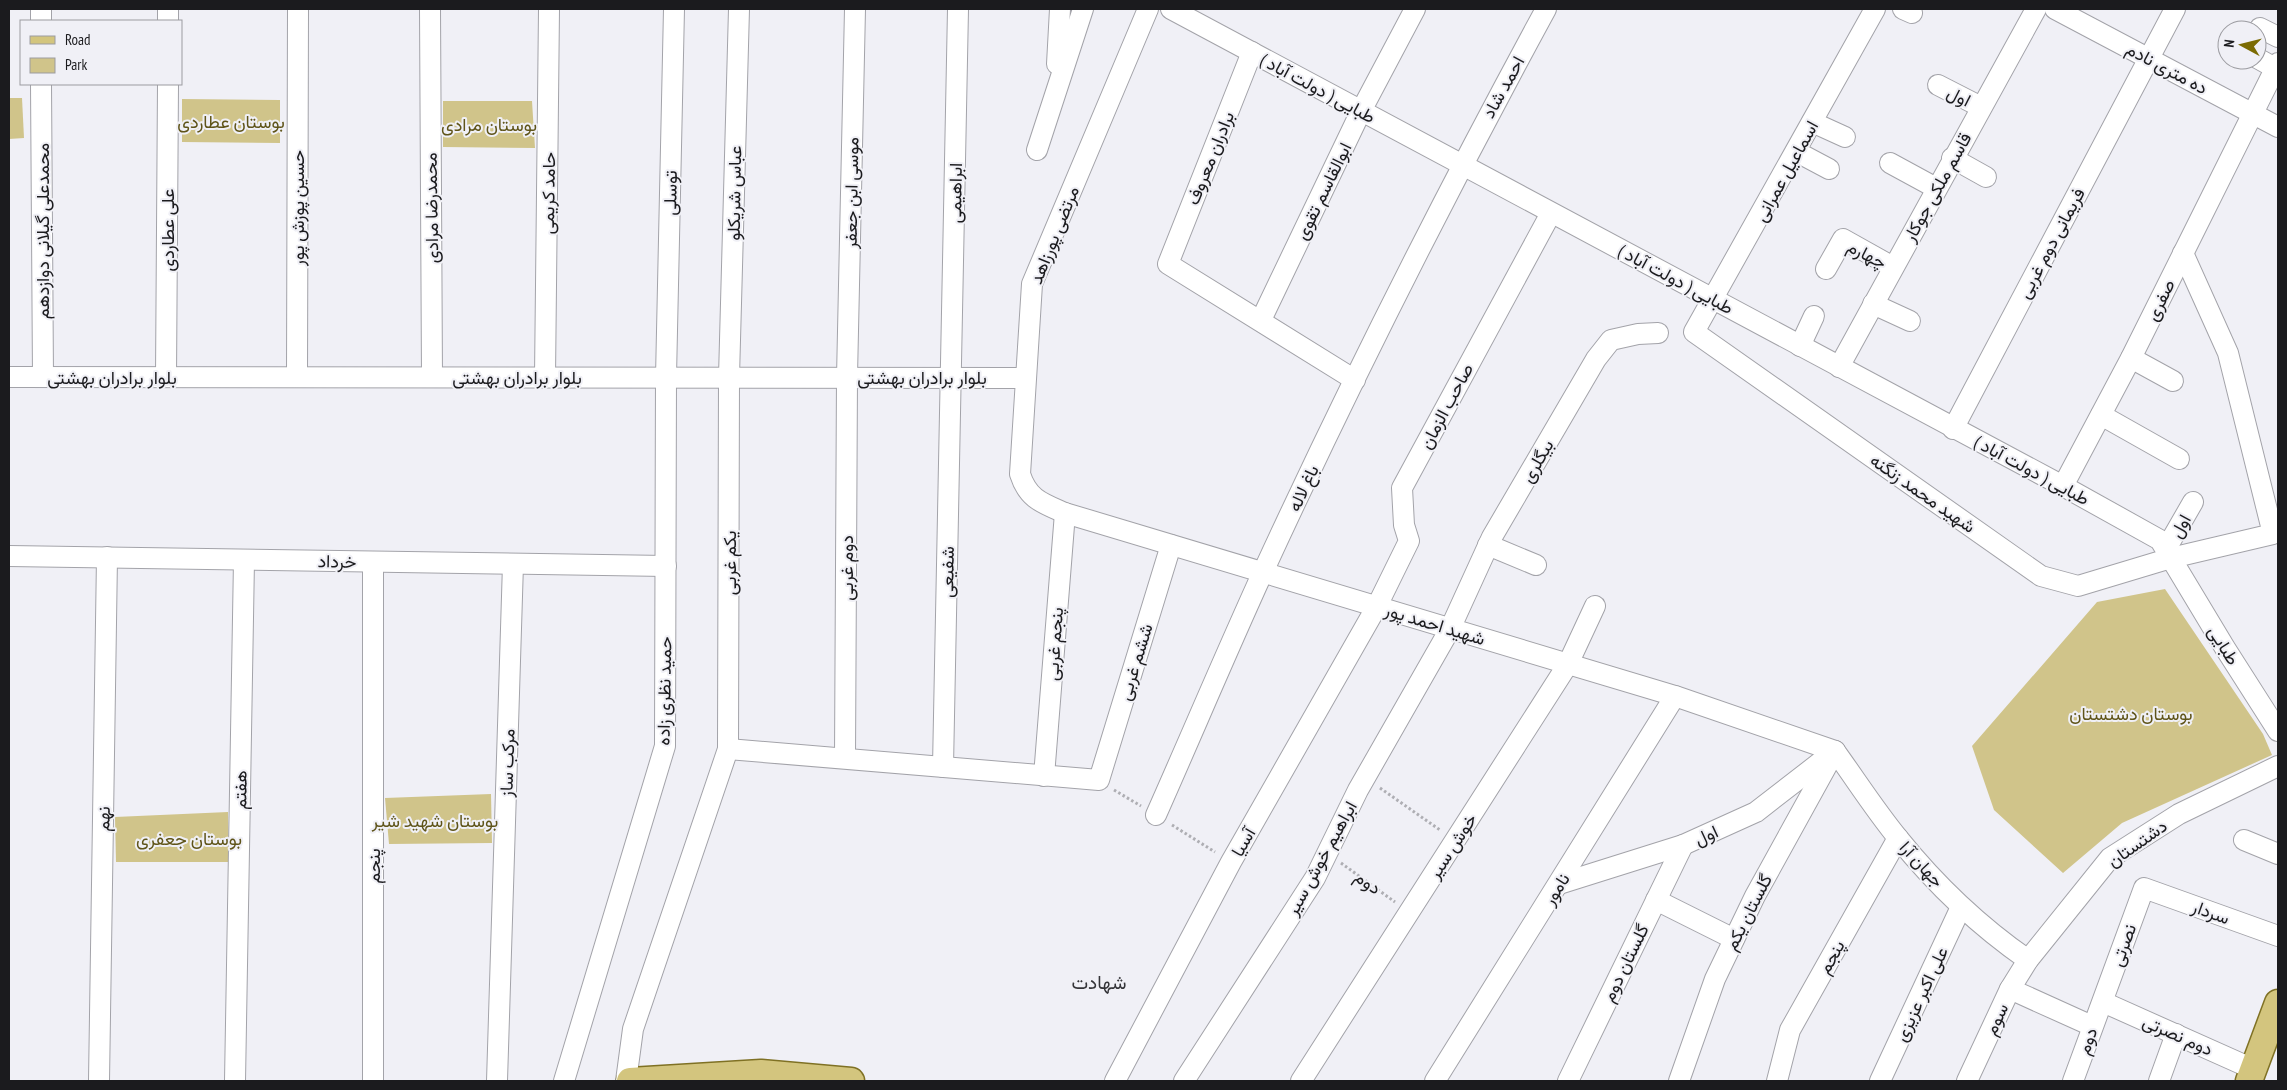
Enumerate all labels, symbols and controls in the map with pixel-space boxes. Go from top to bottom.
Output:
legend [20,20,182,85]
north arrow [2217,20,2267,70]
text: Road [65,30,91,49]
street label: ده متری نادم [2122,37,2212,100]
text: N [2220,39,2238,48]
street label: طبایی ( دولت آباد ) [1256,48,1380,128]
street label: احمد شاد [1477,52,1529,122]
text: Park [65,55,87,74]
street label: اول [1943,80,1975,112]
street label: برادران معروف [1181,108,1239,208]
park label: بوستان عطاردی [177,110,285,133]
park label: بوستان مرادی [441,113,537,136]
street label: اسماعیل عمرانی [1749,116,1823,226]
street label: قاسم ملکی جوکار [1897,128,1977,247]
street label: موسی ابن جعفر [839,137,863,250]
street label: ابوالقاسم تقوی [1290,139,1357,244]
street label: محمدعلی گیلانی دوازدهم [31,143,55,319]
street label: عباس شریکلو [722,145,746,241]
street label: حسین پوزش پور [286,150,310,267]
street label: محمدرضا مرادی [419,152,443,264]
street label: حامد کریمی [536,152,560,234]
street label: ابراهیمی [943,162,967,224]
street label: توسلی [658,170,682,216]
street label: مرتضی پورزاهد [1024,183,1085,288]
street label: فریمانی دوم غربی [2012,184,2091,303]
street label: علی عطاردی [156,189,179,271]
street label: چهارم [1843,234,1891,274]
street label: طبایی ( دولت آباد ) [1614,239,1738,319]
street label: صفری [2140,275,2180,325]
street label: صاحب الزمان [1414,359,1478,453]
street label: بلوار برادران بهشتی [47,366,177,389]
street label: بلوار برادران بهشتی [452,366,582,389]
street label: بلوار برادران بهشتی [857,366,987,389]
street label: طبایی ( دولت آباد ) [1970,430,2094,510]
street label: بیگلری [1515,435,1559,487]
street label: شهید محمد زنگنه [1866,448,1980,538]
street label: باغ لاله [1282,461,1325,515]
street label: اول [2164,510,2196,542]
street label: یکم غربی [718,531,742,595]
street label: دوم غربی [835,535,859,601]
street label: شفیعی [935,546,959,598]
street label: خرداد [317,549,357,573]
street label: شهید احمد پور [1381,598,1488,651]
street label: پنجم غربی [1040,606,1069,682]
street label: ششم غربی [1112,621,1159,704]
street label: طبایی [2203,621,2245,669]
street label: حمید نظری زاده [652,636,676,746]
park label: بوستان دشتستان [2069,702,2193,725]
street label: مرکب ساز [494,728,520,799]
street label: هفتم [228,770,253,810]
street label: ابراهیم خوش سیر [1280,797,1363,921]
street label: نهم [91,806,116,832]
park label: بوستان شهید شیر [371,809,498,832]
street label: خوش سیر [1422,809,1482,884]
street label: دشتستان [2102,814,2172,872]
street label: اول [1690,820,1722,850]
street label: آسیا [1226,822,1261,861]
park label: بوستان جعفری [136,827,242,850]
street label: جهان آرا [1895,836,1949,892]
street label: پنجم [362,848,386,884]
street label: دوم [1350,865,1386,900]
street label: نامور [1537,869,1575,910]
street label: گلستان یکم [1719,870,1778,955]
street label: سردار [2188,894,2233,929]
street label: گلستان دوم [1596,920,1655,1006]
street label: نصرتی [2105,921,2141,969]
street label: پنجم [1812,936,1851,979]
street label: علی اکبر عزیزی [1889,943,1953,1045]
district label: شهادت [1071,970,1127,994]
street label: سوم [1979,999,2014,1039]
street label: دوم نصرتی [2139,1009,2217,1062]
street label: دوم [2072,1024,2103,1058]

